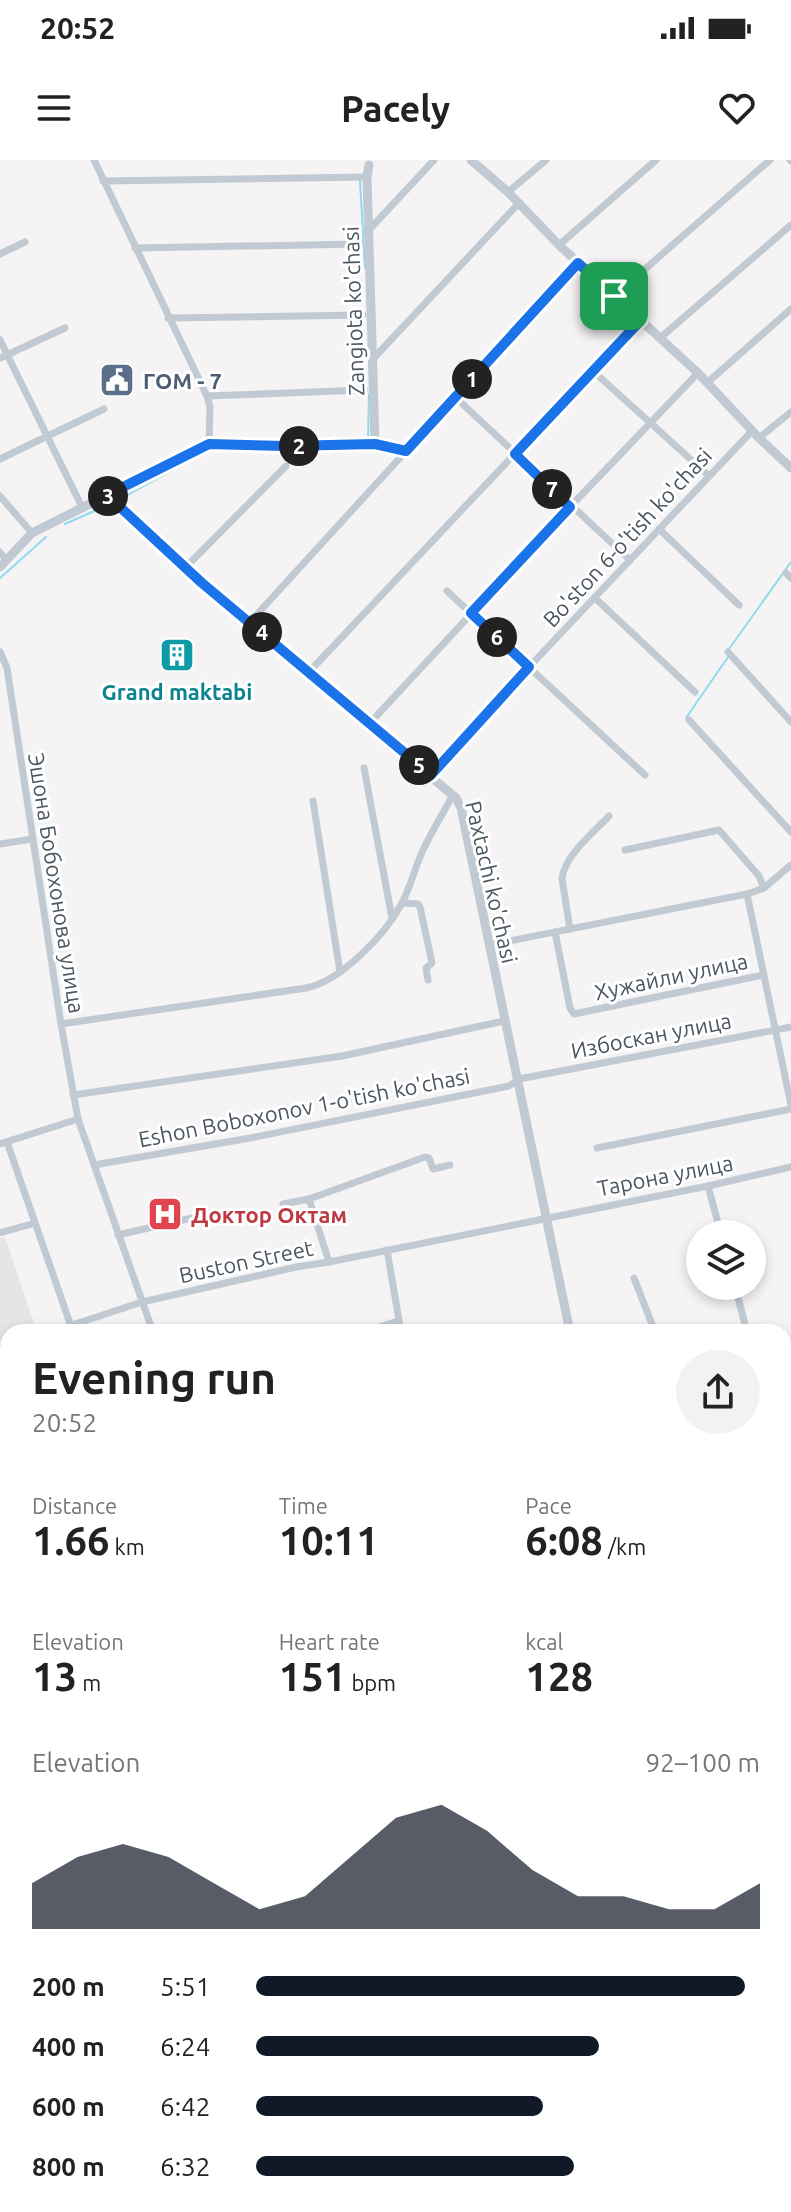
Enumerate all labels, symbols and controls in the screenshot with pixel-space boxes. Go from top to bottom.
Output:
text: 20:52 [40,11,115,45]
icon: menu [32,86,76,130]
icon: heart [715,86,759,130]
text: Pacely [341,88,450,129]
street label: Zangiota ko'chasi [338,226,368,396]
pin [580,262,648,330]
icon: arrive [592,274,636,318]
pin: 1 [452,359,492,399]
public building icon: ГОМ - 7 [98,361,136,399]
text: 1 [466,366,478,391]
place label: ГОМ - 7 [143,368,222,393]
pin: 2 [279,426,319,466]
text: 2 [293,433,305,458]
street label: Bo'ston 6-o'tish ko'chasi [538,442,716,632]
pin: 7 [532,469,572,509]
pin: 3 [88,476,128,516]
text: 7 [546,476,558,501]
text: 3 [102,483,114,508]
pin: 4 [242,612,282,652]
pin: 6 [477,617,517,657]
text: 4 [256,619,268,644]
text: 6 [491,624,503,649]
building icon: Grand maktabi [158,636,196,674]
place label: Grand maktabi [102,679,252,704]
pin: 5 [399,745,439,785]
street label: Эшона Бобохонова улица [24,751,90,1015]
text: 5 [413,752,425,777]
street label: Paxtachi ko'chasi [461,798,523,966]
street label: Хужайли улица [592,948,750,1004]
street label: Избоскан улица [569,1007,733,1063]
street label: Eshon Boboxonov 1-o'tish ko'chasi [136,1063,472,1151]
street label: Тарона улица [595,1150,735,1200]
hospital icon: Доктор Октам [146,1195,184,1233]
place label: Доктор Октам [191,1202,347,1227]
map controls [686,1220,766,1300]
button: layers [686,1220,766,1300]
street label: Buston Street [177,1235,316,1287]
button: share [676,1350,760,1434]
text: Evening run [32,1353,276,1402]
text: 20:52 [32,1408,97,1437]
text: Distance [32,1493,117,1518]
text: Time [279,1493,328,1518]
text: Pace [525,1493,572,1518]
text: 1.66 [32,1518,110,1563]
text: 10:11 [279,1518,379,1563]
text: 6:08 [525,1518,603,1563]
text: km [110,1534,145,1559]
text: /km [603,1534,646,1559]
text: Elevation [32,1629,124,1654]
text: Heart rate [279,1629,380,1654]
text: kcal [525,1629,563,1654]
text: 13 [32,1654,77,1699]
text: 151 [279,1654,346,1699]
text: 128 [525,1654,593,1699]
text: m [77,1670,101,1695]
text: bpm [346,1670,396,1695]
text: Elevation [32,1748,140,1777]
text: 92–100 m [645,1748,760,1777]
text: 200 m [32,1972,105,2001]
text: 5:51 [160,1972,210,2001]
text: 400 m [32,2032,105,2061]
text: 6:24 [160,2032,210,2061]
text: 600 m [32,2092,105,2121]
text: 6:42 [160,2092,210,2121]
text: 800 m [32,2152,105,2181]
text: 6:32 [160,2152,210,2181]

